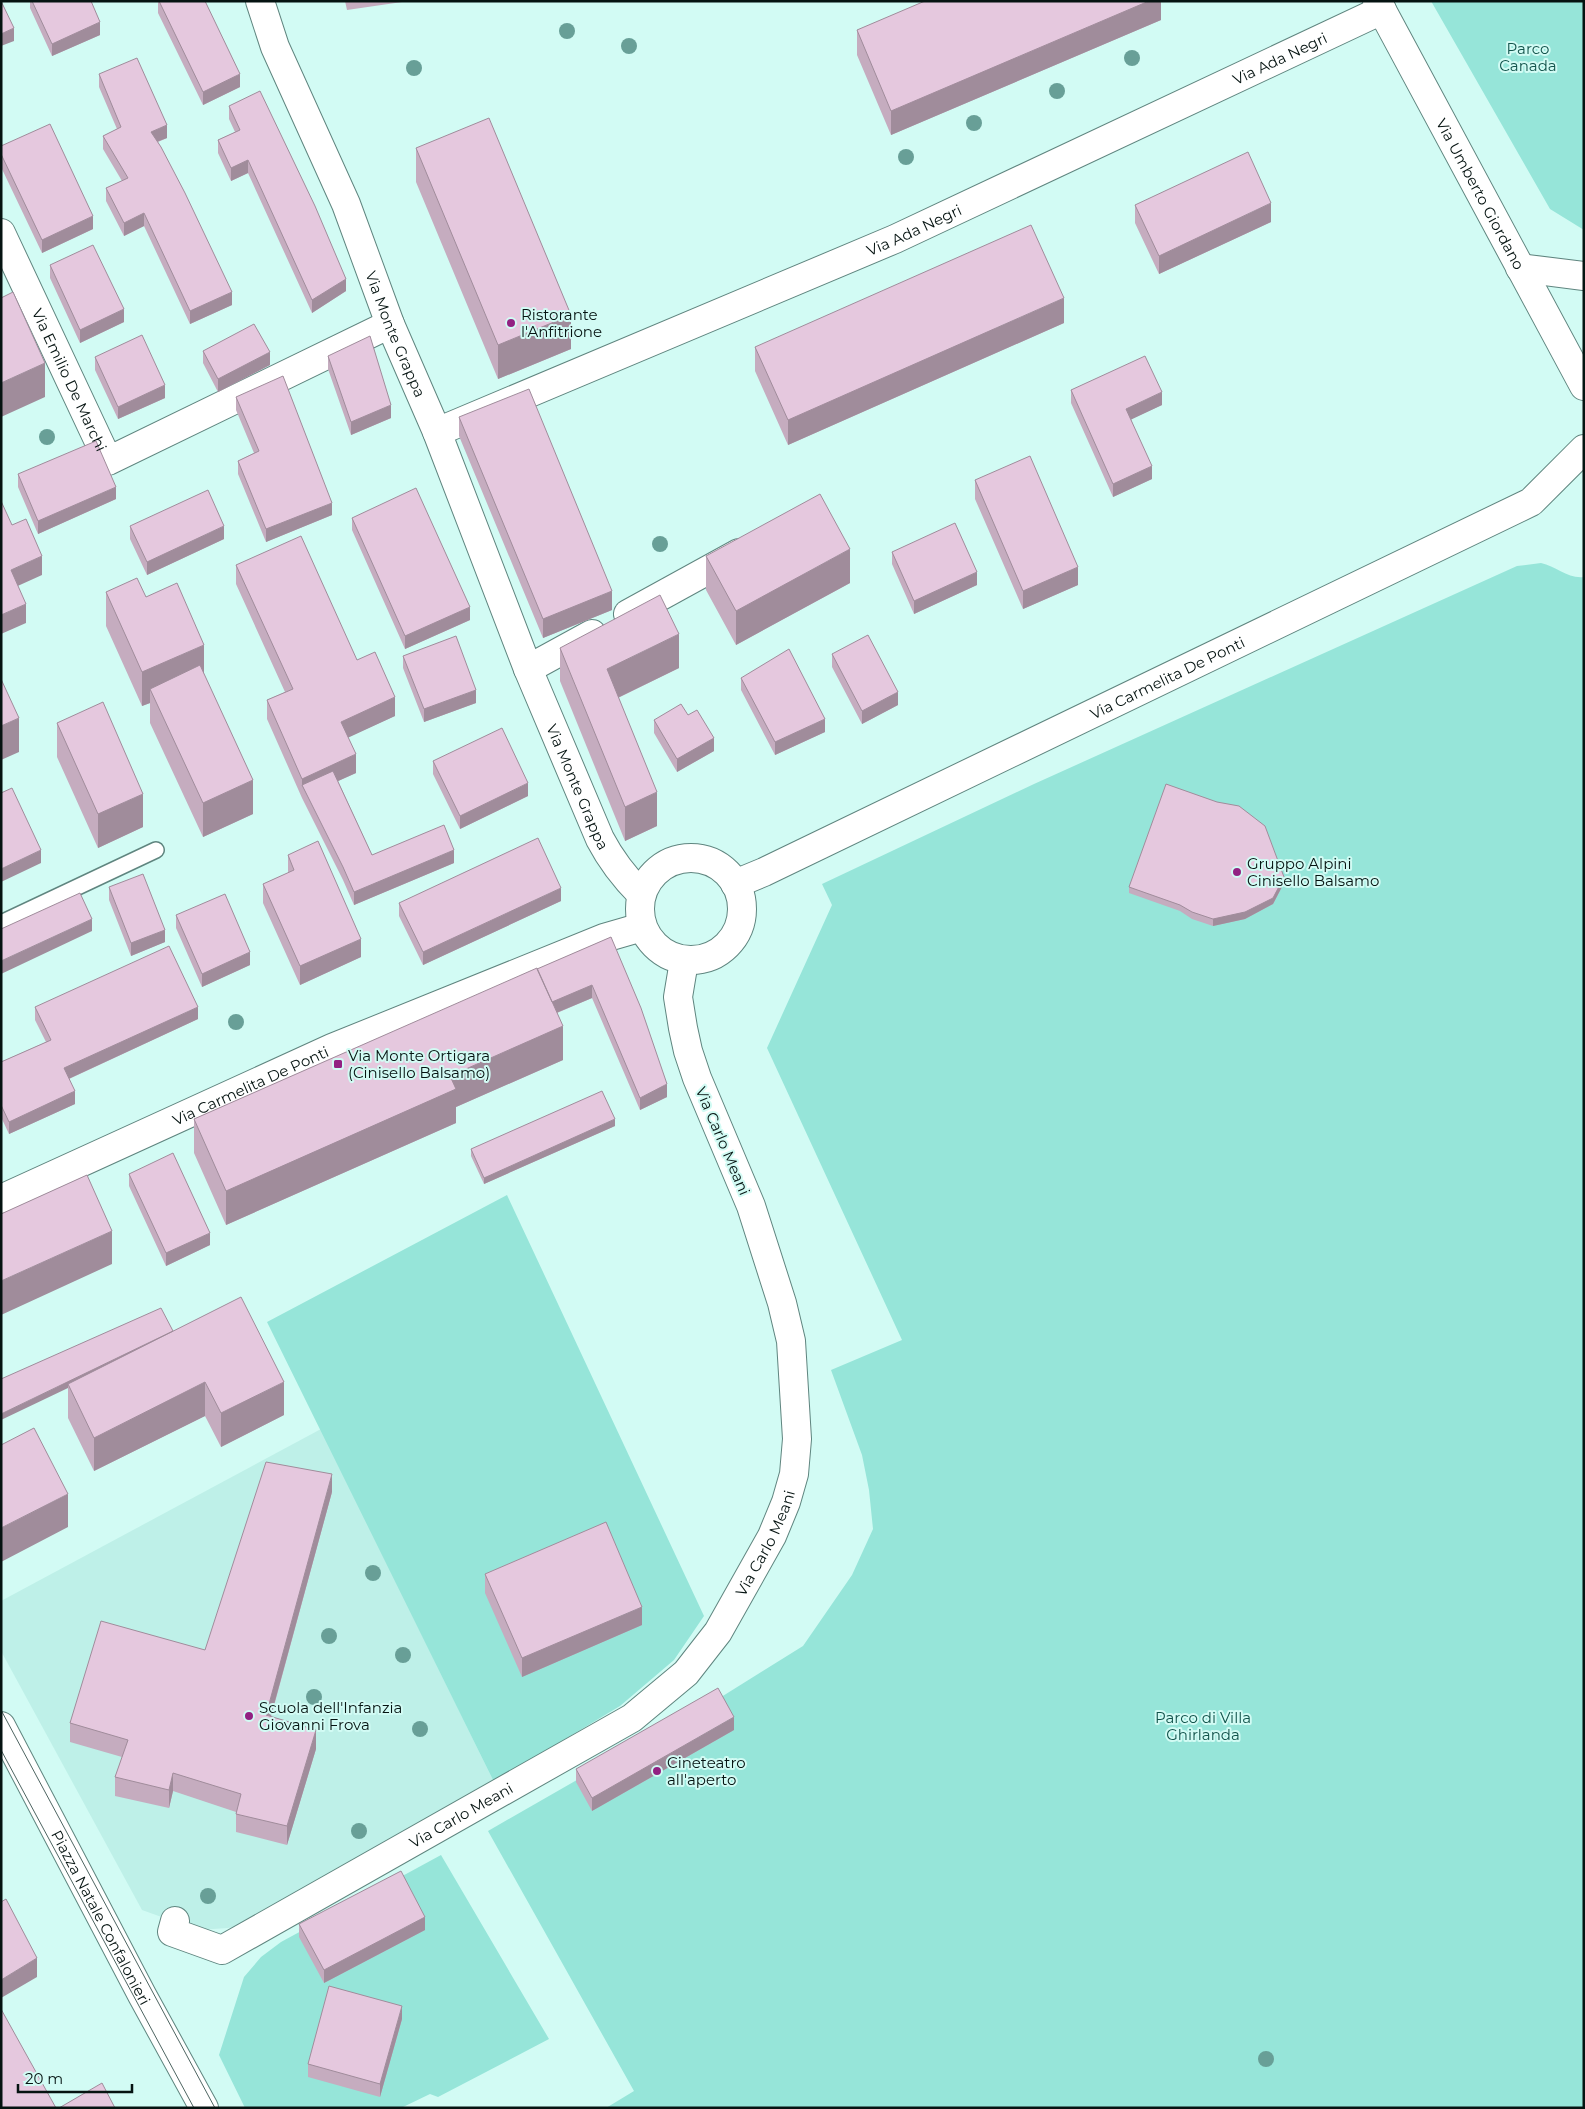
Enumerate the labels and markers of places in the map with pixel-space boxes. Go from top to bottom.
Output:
place label: Ristorante l'Anfitrione [521,305,602,341]
marker: Ristorante l'Anfitrione [505,317,517,329]
place label: Gruppo Alpini Cinisello Balsamo [1247,854,1379,890]
marker: Gruppo Alpini Cinisello Balsamo [1231,866,1243,878]
place label: Via Monte Ortigara (Cinisello Balsamo) [348,1046,490,1082]
marker: Via Monte Ortigara (Cinisello Balsamo) [332,1058,344,1070]
place label: Scuola dell'Infanzia Giovanni Frova [259,1698,402,1734]
marker: Scuola dell'Infanzia Giovanni Frova [243,1710,255,1722]
place label: Cineteatro all'aperto [667,1753,746,1789]
marker: Cineteatro all'aperto [651,1765,663,1777]

